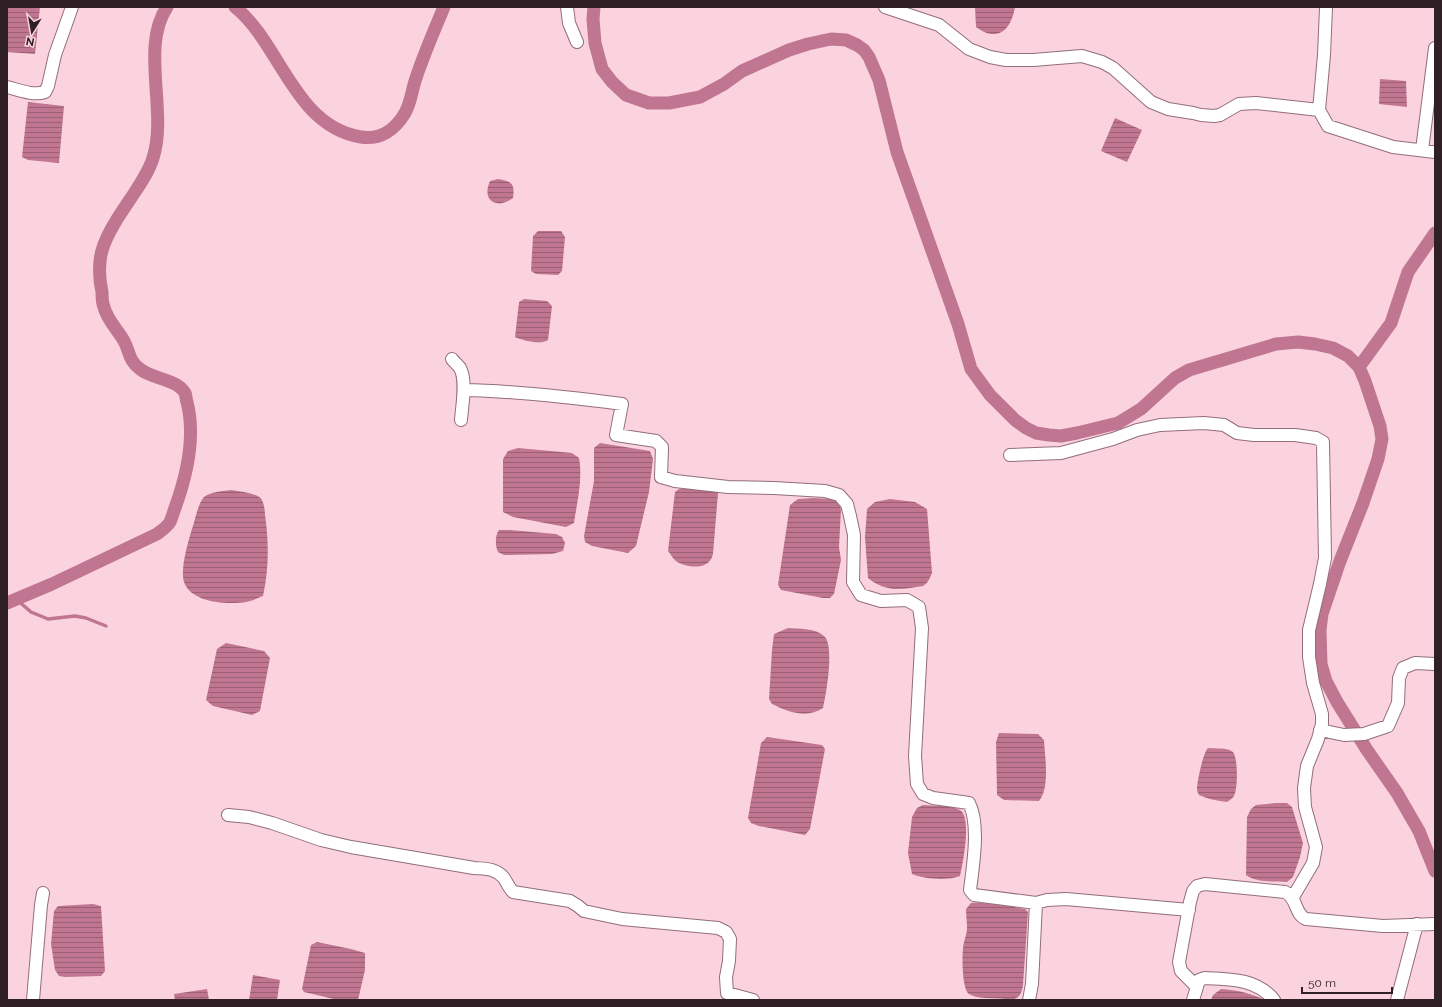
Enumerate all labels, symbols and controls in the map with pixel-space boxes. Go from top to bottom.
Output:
north arrow [12,12,52,52]
text: N [25,34,36,49]
scale bar [1302,969,1392,995]
text: 50 m [1308,976,1336,990]

